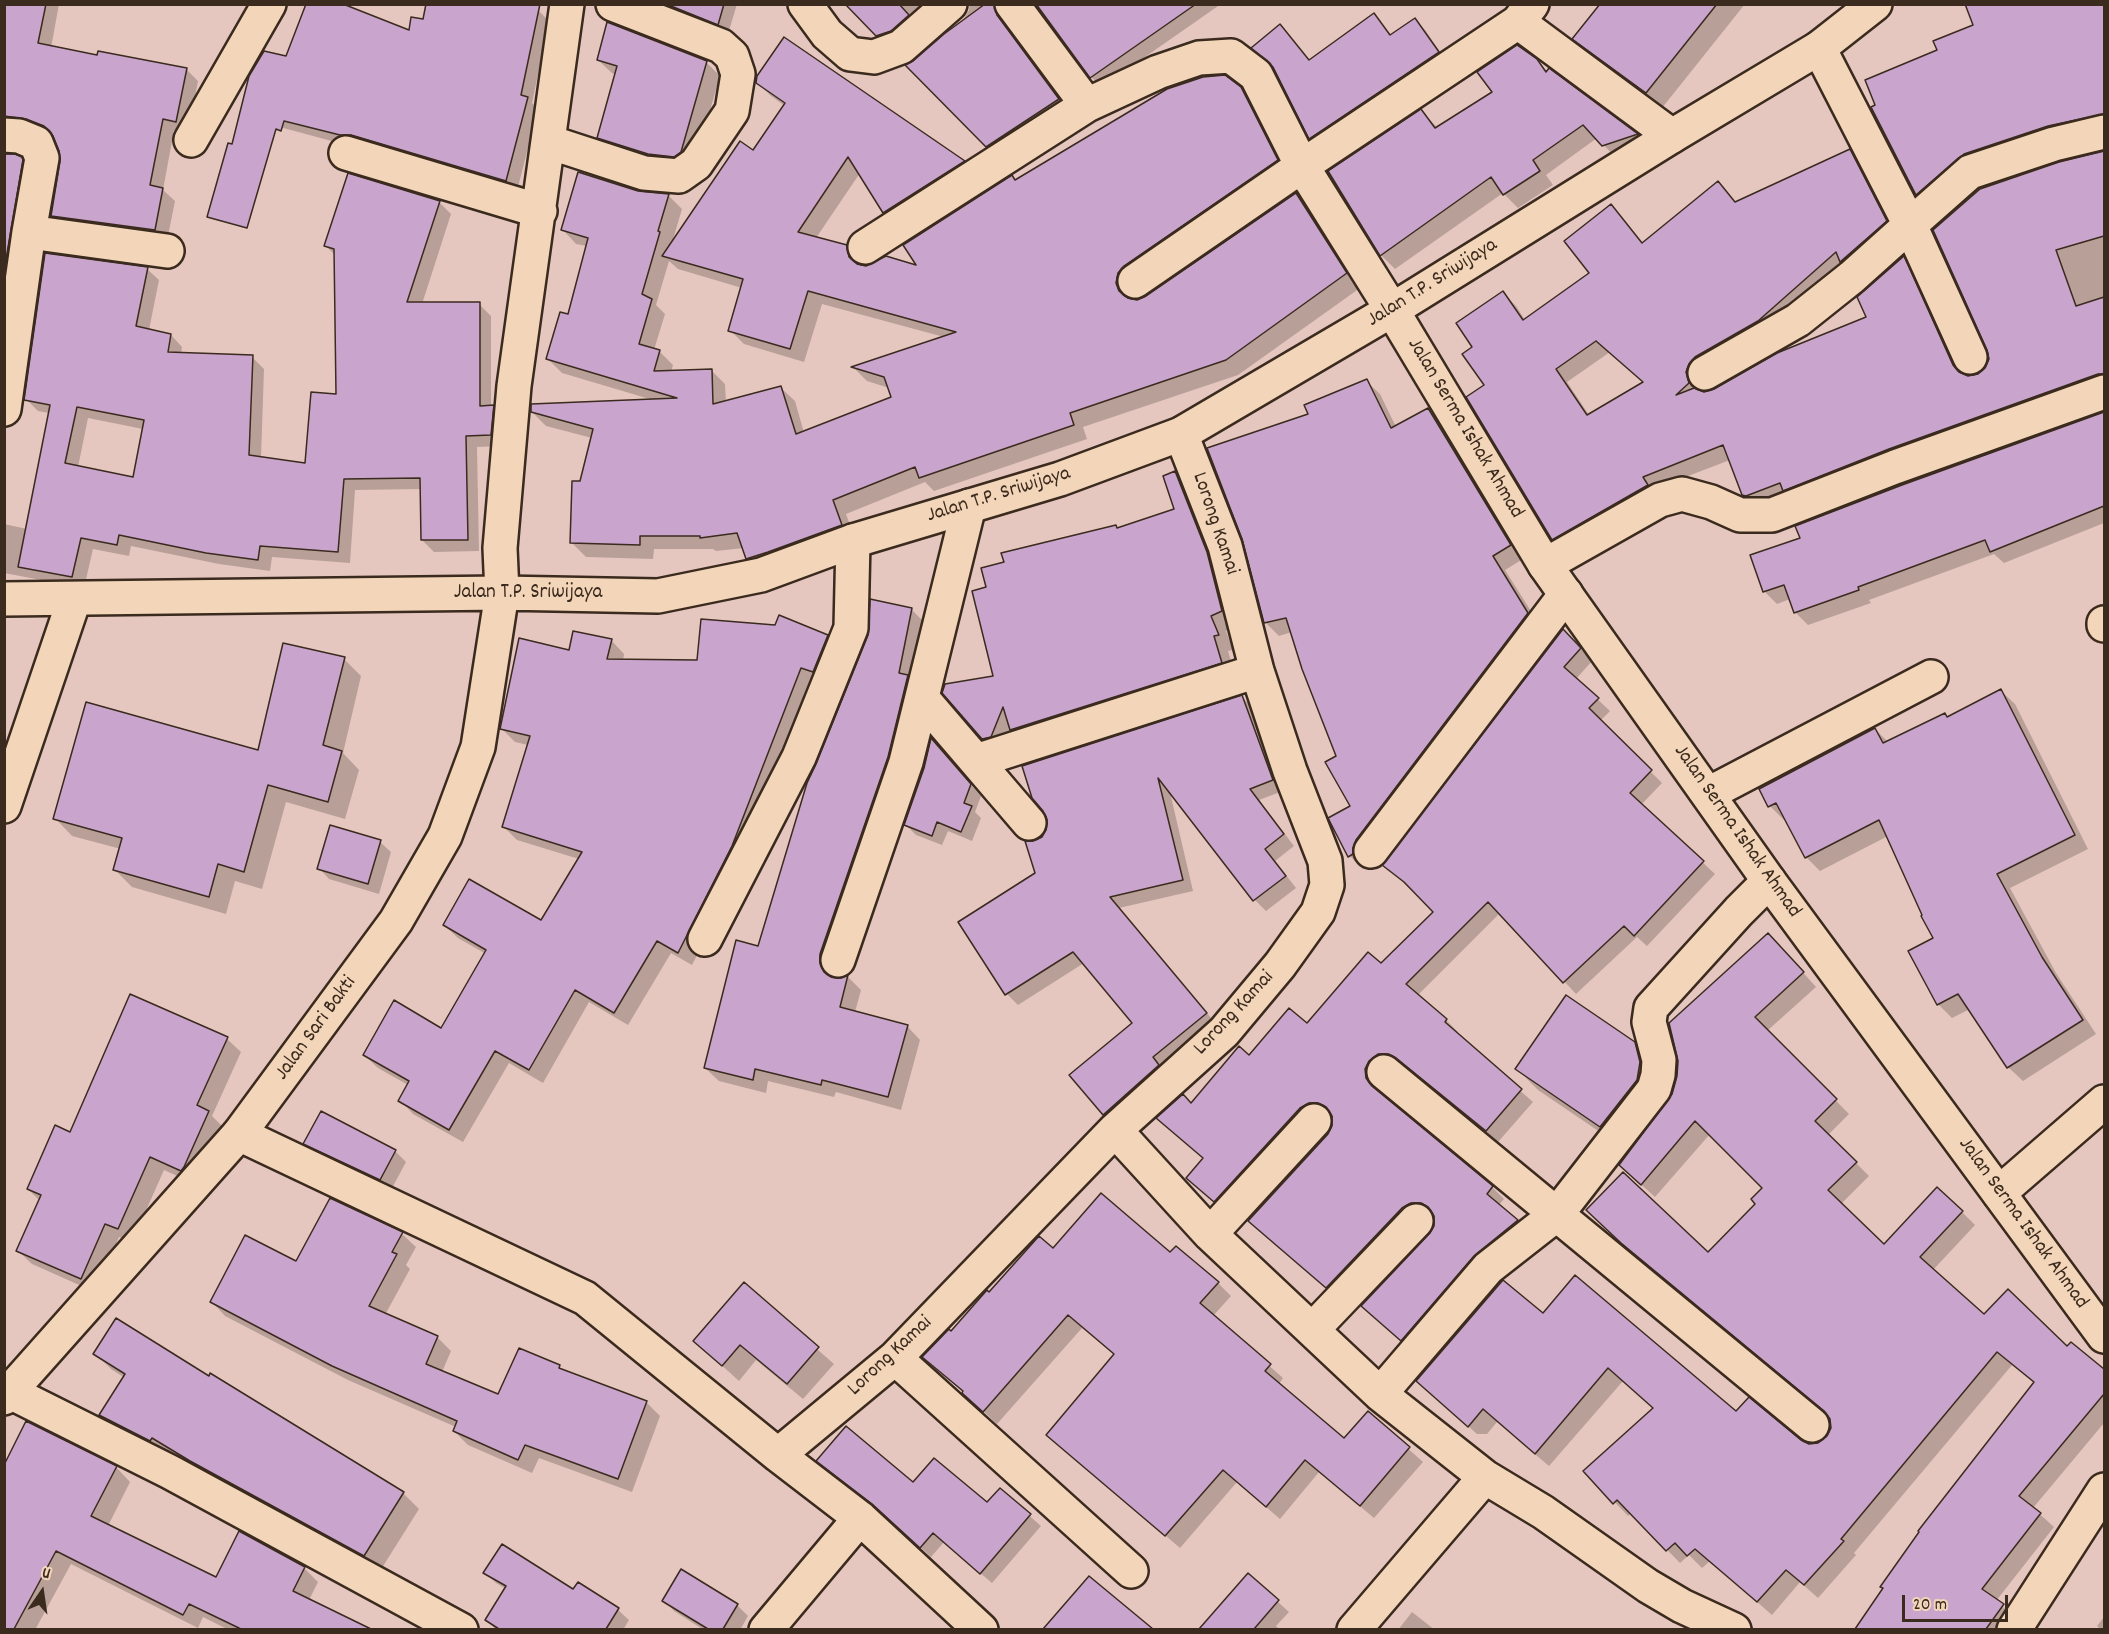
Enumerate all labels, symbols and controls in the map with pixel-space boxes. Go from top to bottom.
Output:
street label: Jalan T.P. Sriwijaya [1363,234,1503,334]
street label: Jalan Serma Ishak Ahmad [1400,334,1528,524]
street label: Jalan T.P. Sriwijaya [924,462,1074,530]
street label: Lorong Kamai [1185,470,1243,578]
street label: Jalan T.P. Sriwijaya [454,581,602,607]
street label: Jalan Serma Ishak Ahmad [1667,741,1805,923]
street label: Lorong Kamai [1189,966,1281,1062]
street label: Jalan Sari Bakti [271,972,363,1086]
street label: Jalan Serma Ishak Ahmad [1951,1133,2093,1315]
street label: Lorong Kamai [843,1311,939,1403]
north arrow [12,1562,72,1622]
text: U [40,1562,53,1586]
scale bar [1905,1583,2012,1621]
text: 20 m [1913,1593,1947,1618]

